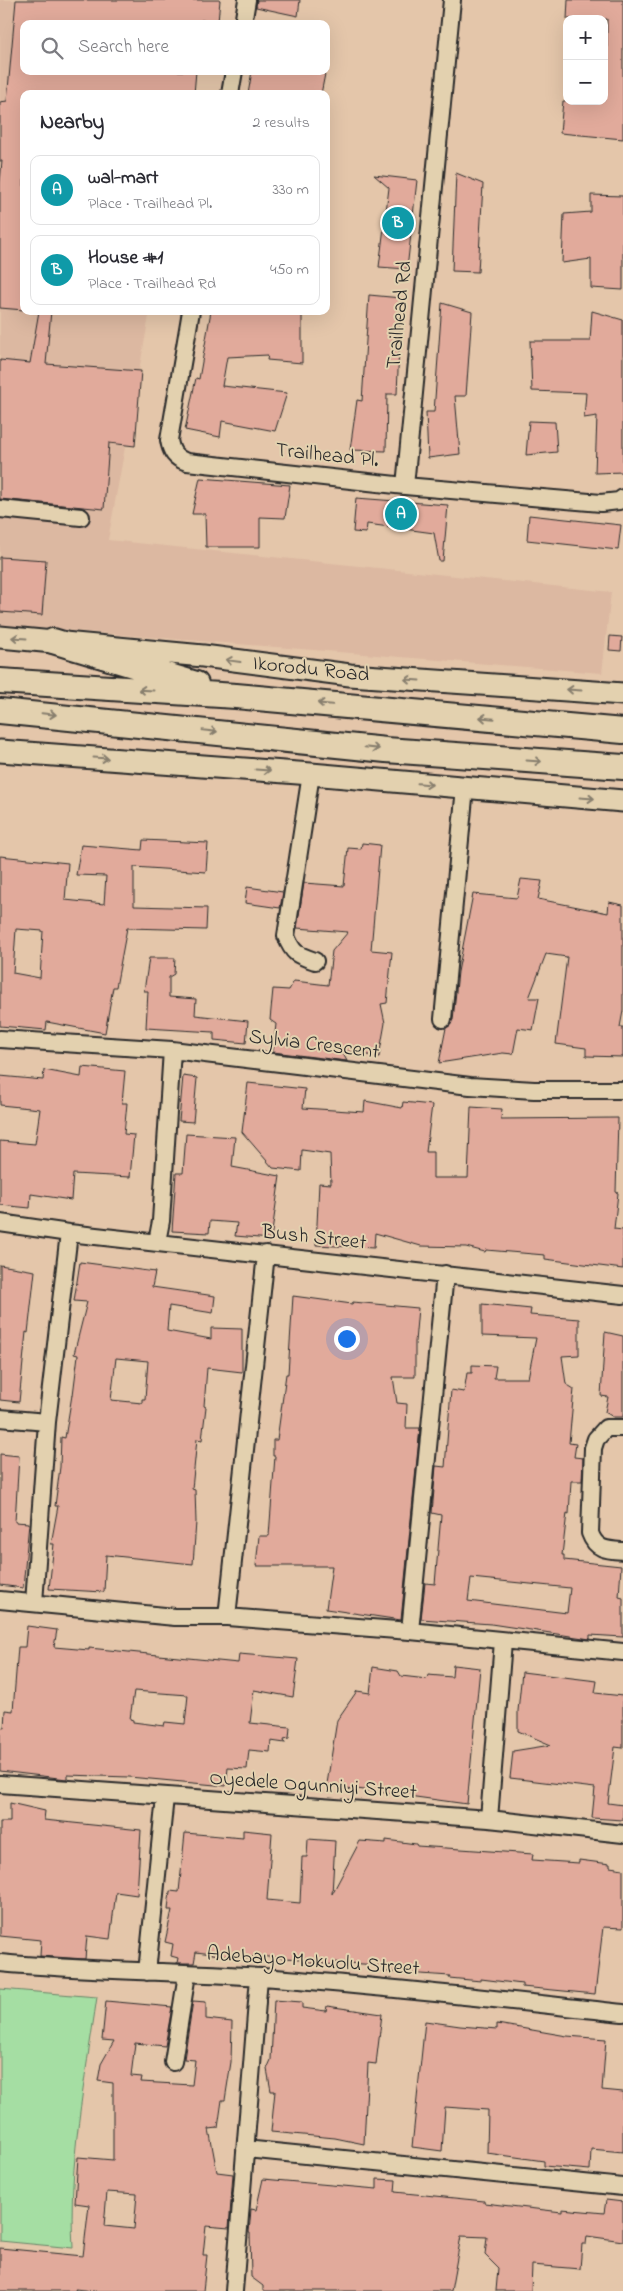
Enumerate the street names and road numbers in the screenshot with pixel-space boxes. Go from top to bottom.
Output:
street label: Trailhead Rd [379,259,421,370]
street label: Trailhead Pl. [274,436,380,476]
street label: Ikorodu Road [251,649,371,691]
street label: Sylvia Crescent [247,1022,381,1070]
street label: Bush Street [259,1217,368,1258]
street label: Oyedele Ogunniyi Street [208,1764,418,1810]
street label: Adebayo Mokuolu Street [205,1940,420,1986]

